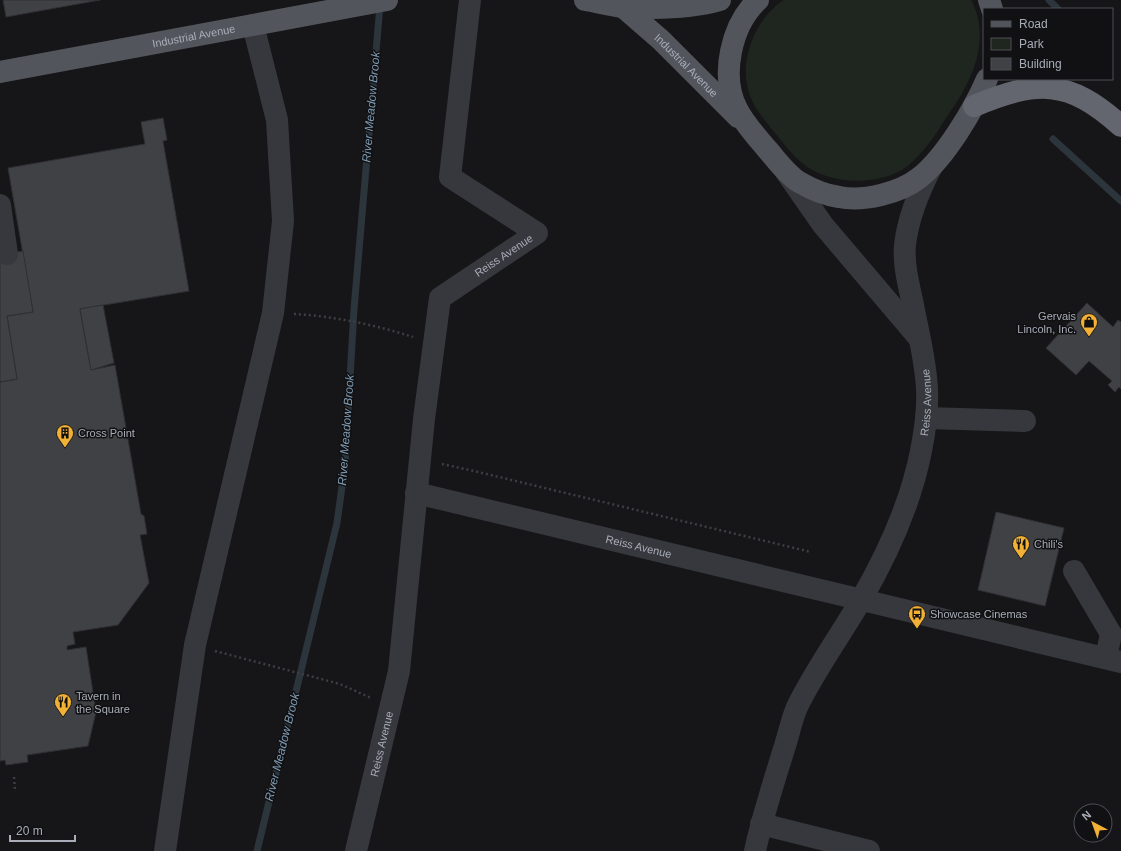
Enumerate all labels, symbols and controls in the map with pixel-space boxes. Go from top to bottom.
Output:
legend [983,8,1113,80]
text: Road [1019,17,1048,31]
street label: Industrial Avenue [151,22,236,50]
street label: Industrial Avenue [652,31,720,99]
text: Park [1019,37,1045,51]
water label: River Meadow Brook [359,50,383,163]
text: Building [1019,57,1062,71]
street label: Reiss Avenue [472,232,535,279]
place label: Gervais Lincoln, Inc. [1017,310,1076,335]
shop icon: Gervais Lincoln, Inc. [1079,312,1099,337]
street label: Reiss Avenue [918,368,933,437]
water label: River Meadow Brook [335,373,357,486]
building icon: Cross Point [55,423,75,448]
place label: Cross Point [78,427,135,439]
street label: Reiss Avenue [605,533,673,560]
restaurant icon: Chili's [1011,534,1031,559]
place label: Chili's [1034,538,1063,550]
bus stop icon: Showcase Cinemas [907,604,927,629]
place label: Showcase Cinemas [930,608,1028,620]
place label: Tavern in the Square [76,690,130,715]
water label: River Meadow Brook [262,690,303,803]
restaurant icon: Tavern in the Square [53,692,73,717]
street label: Reiss Avenue [368,710,395,778]
north arrow [1073,803,1113,843]
text: N [1080,808,1093,823]
scale bar [10,817,75,843]
text: 20 m [16,824,43,838]

